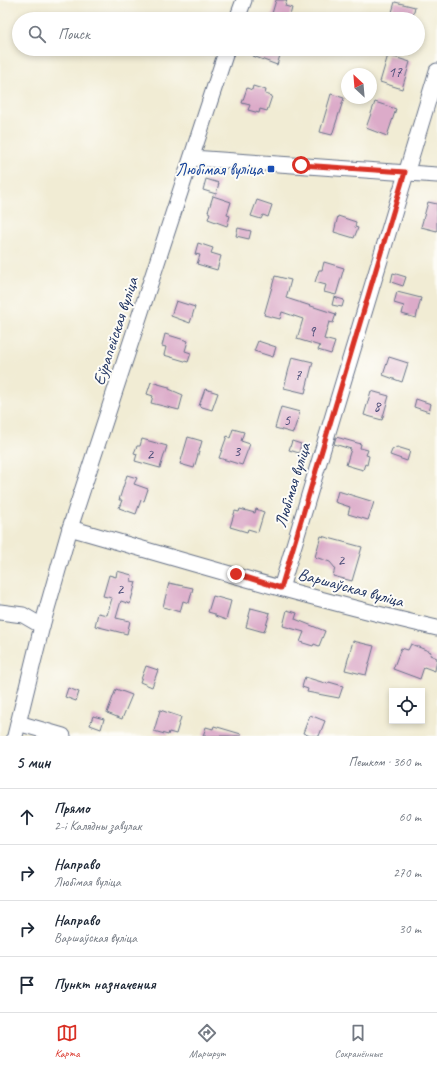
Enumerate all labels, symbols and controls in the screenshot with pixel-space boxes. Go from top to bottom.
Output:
search box [12,12,425,56]
icon: search [26,23,48,45]
text: Поиск [58,25,90,44]
house number: 17 [388,63,403,82]
north arrow [341,68,377,104]
route start [292,156,310,174]
place label: Любімая вуліца [176,159,265,180]
marker: Любімая вуліца [266,164,276,174]
street label: Еўрапейская вуліца [88,273,143,388]
house number: 9 [309,322,317,341]
house number: 7 [295,366,303,385]
house number: 8 [374,397,382,416]
house number: 5 [284,411,292,430]
street label: Любімая вуліца [270,439,316,530]
house number: 3 [234,442,242,461]
house number: 2 [147,445,155,464]
house number: 2 [338,551,346,570]
street label: Варшаўская вуліца [296,563,407,612]
route end [227,565,245,583]
house number: 2 [117,580,125,599]
map controls [389,688,425,724]
button: locate [389,688,425,724]
text: 5 мин [16,752,50,773]
text: Пешком · 360 m [348,754,421,770]
text: Прямо [54,799,90,818]
icon: ahead [16,806,38,828]
text: 60 m [399,809,421,825]
text: 2-і Калядны завулак [54,818,142,834]
text: Направо [54,855,100,874]
icon: right [16,862,38,884]
text: 270 m [393,865,421,881]
text: Любімая вуліца [54,874,121,890]
text: Направо [54,911,100,930]
icon: right [16,918,38,940]
text: 30 m [399,921,421,937]
text: Варшаўская вуліца [54,930,137,946]
icon: arrive [16,974,38,996]
text: Пункт назначения [54,975,156,994]
tab: Карта [55,1022,80,1060]
tab: Маршрут [189,1022,225,1060]
tab: Сохранённые [335,1022,382,1060]

